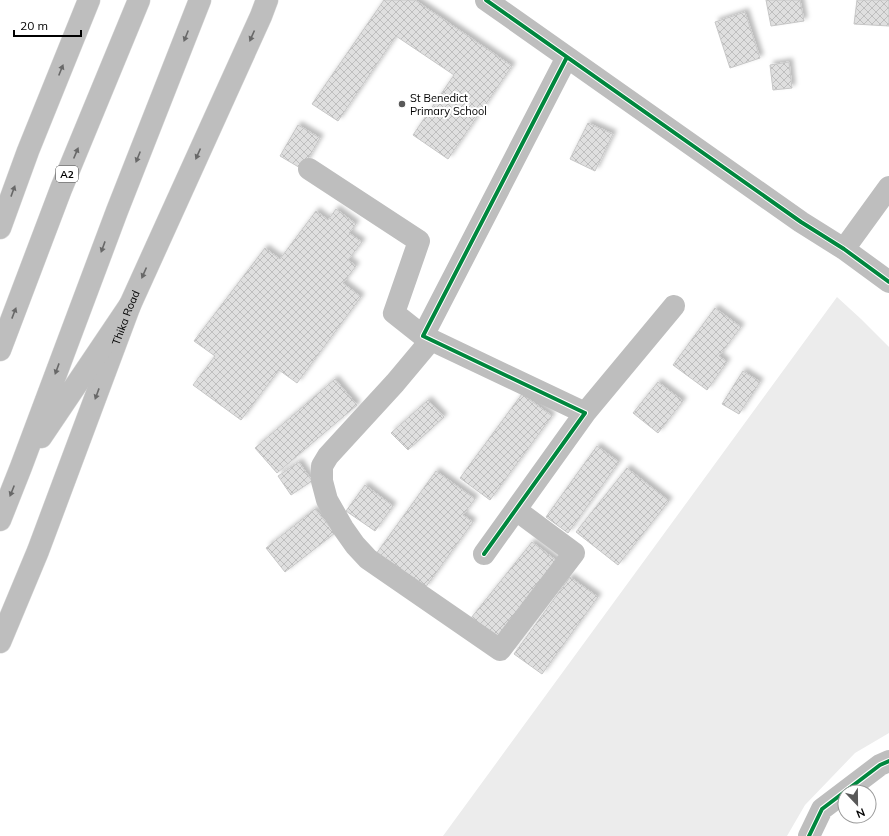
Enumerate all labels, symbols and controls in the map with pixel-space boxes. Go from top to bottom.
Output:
scale bar [14,12,81,38]
text: 20 m [20,18,48,33]
one-way arrow [249,30,255,42]
one-way arrow [182,31,188,43]
one-way arrow [58,64,64,76]
place label: St Benedict Primary School [410,91,487,118]
marker: St Benedict Primary School [397,99,407,109]
one-way arrow [73,146,79,158]
one-way arrow [195,149,201,160]
one-way arrow [134,152,140,164]
road number: A2 [56,166,78,182]
one-way arrow [11,185,17,197]
one-way arrow [100,242,106,254]
one-way arrow [141,267,147,278]
street label: Thika Road [109,288,143,347]
one-way arrow [11,307,17,319]
one-way arrow [54,363,60,375]
one-way arrow [93,388,99,400]
one-way arrow [8,485,14,497]
north arrow [837,784,877,824]
text: N [854,805,867,821]

